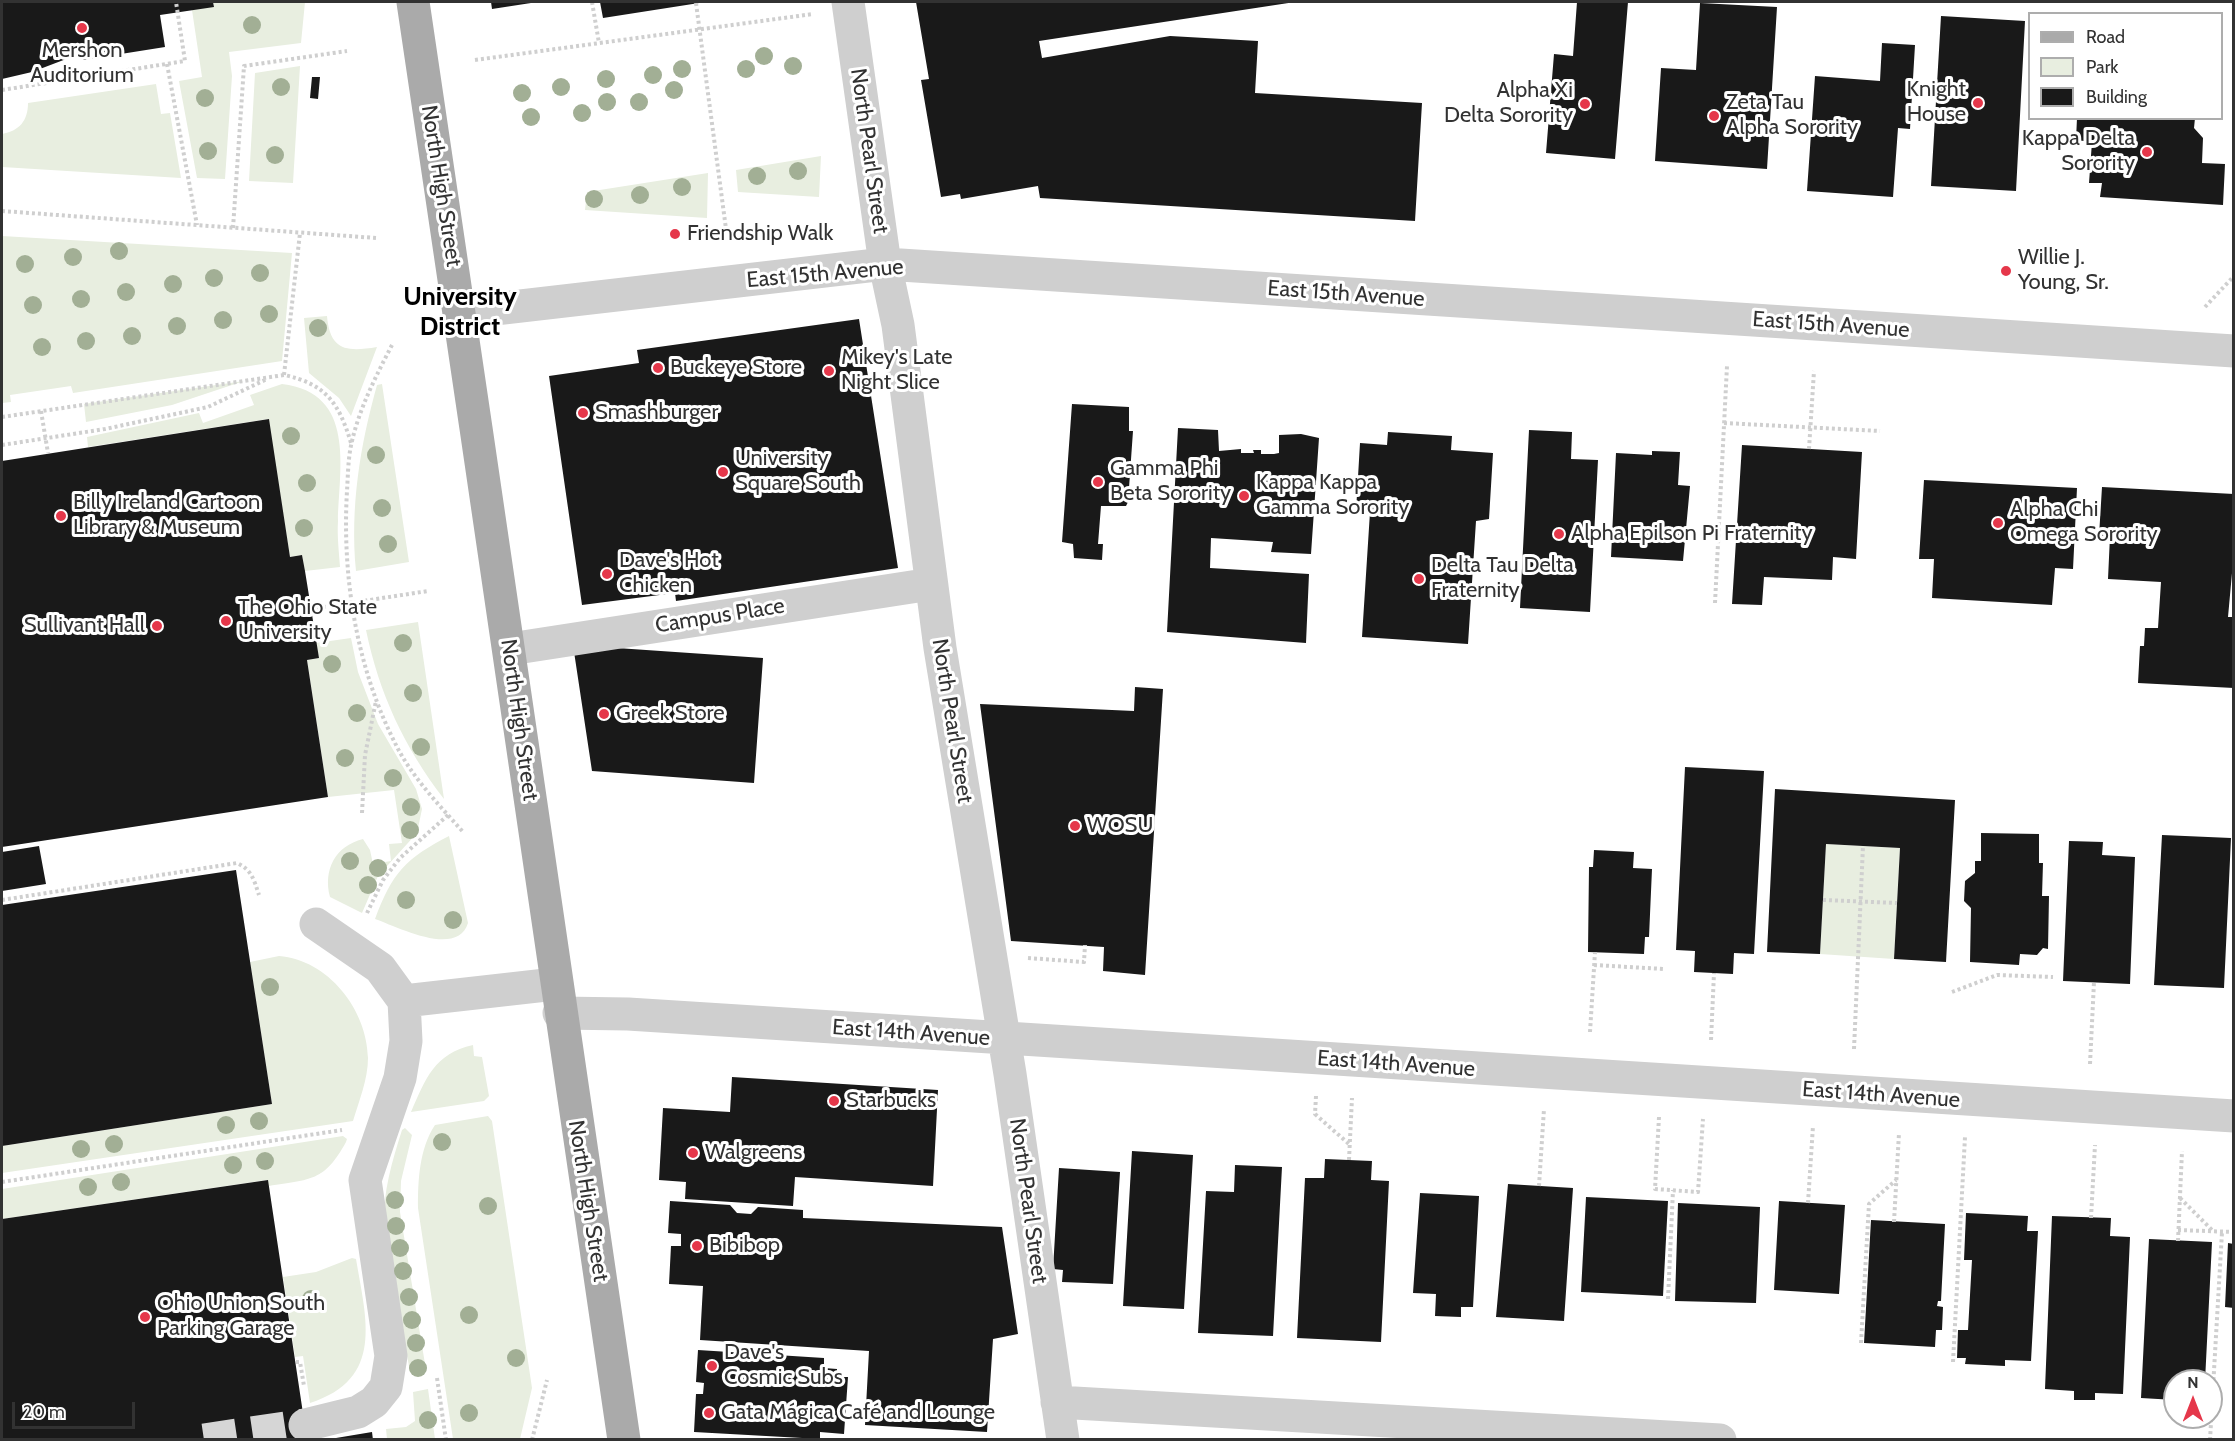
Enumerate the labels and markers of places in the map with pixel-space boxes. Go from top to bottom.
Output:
marker: Mershon Auditorium [75,21,89,35]
place label: Mershon Auditorium [30,38,134,90]
place label: Knight House [1906,77,1966,128]
place label: Alpha Xi Delta Sorority [1444,78,1573,130]
place label: Zeta Tau Alpha Sorority [1726,90,1858,142]
marker: Knight House [1971,96,1985,110]
marker: Alpha Xi Delta Sorority [1578,97,1592,111]
marker: Zeta Tau Alpha Sorority [1707,109,1721,123]
place label: Kappa Delta Sorority [2022,126,2135,178]
marker: Kappa Delta Sorority [2140,145,2154,159]
place label: Friendship Walk [687,221,833,247]
marker: Friendship Walk [668,227,682,241]
place label: Willie J. Young, Sr. [2018,245,2109,296]
marker: Willie J. Young, Sr. [1999,264,2013,278]
place label: Mikey's Late Night Slice [841,345,952,396]
place label: Buckeye Store [670,355,802,381]
marker: Buckeye Store [651,361,665,375]
marker: Mikey's Late Night Slice [822,364,836,378]
place label: Smashburger [595,400,718,426]
marker: Smashburger [576,406,590,420]
place label: University Square South [735,446,861,498]
place label: Gamma Phi Beta Sorority [1110,456,1231,508]
marker: University Square South [716,465,730,479]
place label: Kappa Kappa Gamma Sorority [1256,470,1409,522]
marker: Gamma Phi Beta Sorority [1091,475,1105,489]
marker: Kappa Kappa Gamma Sorority [1237,489,1251,503]
place label: Billy Ireland Cartoon Library & Museum [73,490,260,542]
place label: Alpha Chi Omega Sorority [2010,497,2158,548]
marker: Billy Ireland Cartoon Library & Museum [54,509,68,523]
marker: Alpha Chi Omega Sorority [1991,516,2005,530]
place label: Alpha Epilson Pi Fraternity [1571,521,1813,547]
marker: Alpha Epilson Pi Fraternity [1552,527,1566,541]
place label: Dave's Hot Chicken [619,548,719,600]
place label: Delta Tau Delta Fraternity [1431,553,1574,604]
marker: Dave's Hot Chicken [600,567,614,581]
marker: Delta Tau Delta Fraternity [1412,572,1426,586]
place label: The Ohio State University [238,595,377,646]
place label: Sullivant Hall [24,613,145,639]
marker: The Ohio State University [219,614,233,628]
marker: Sullivant Hall [150,619,164,633]
place label: Greek Store [616,701,725,727]
marker: Greek Store [597,707,611,721]
place label: WOSU [1087,813,1153,839]
marker: WOSU [1068,819,1082,833]
place label: Starbucks [846,1088,936,1114]
marker: Starbucks [827,1094,841,1108]
place label: Walgreens [705,1140,802,1166]
marker: Walgreens [686,1146,700,1160]
place label: Bibibop [709,1233,780,1259]
marker: Bibibop [690,1239,704,1253]
place label: Ohio Union South Parking Garage [157,1291,325,1342]
marker: Ohio Union South Parking Garage [138,1310,152,1324]
place label: Dave's Cosmic Subs [724,1340,843,1392]
marker: Dave's Cosmic Subs [705,1359,719,1373]
place label: Gata Mágica Café and Lounge [721,1400,995,1426]
marker: Gata Mágica Café and Lounge [702,1406,716,1420]

